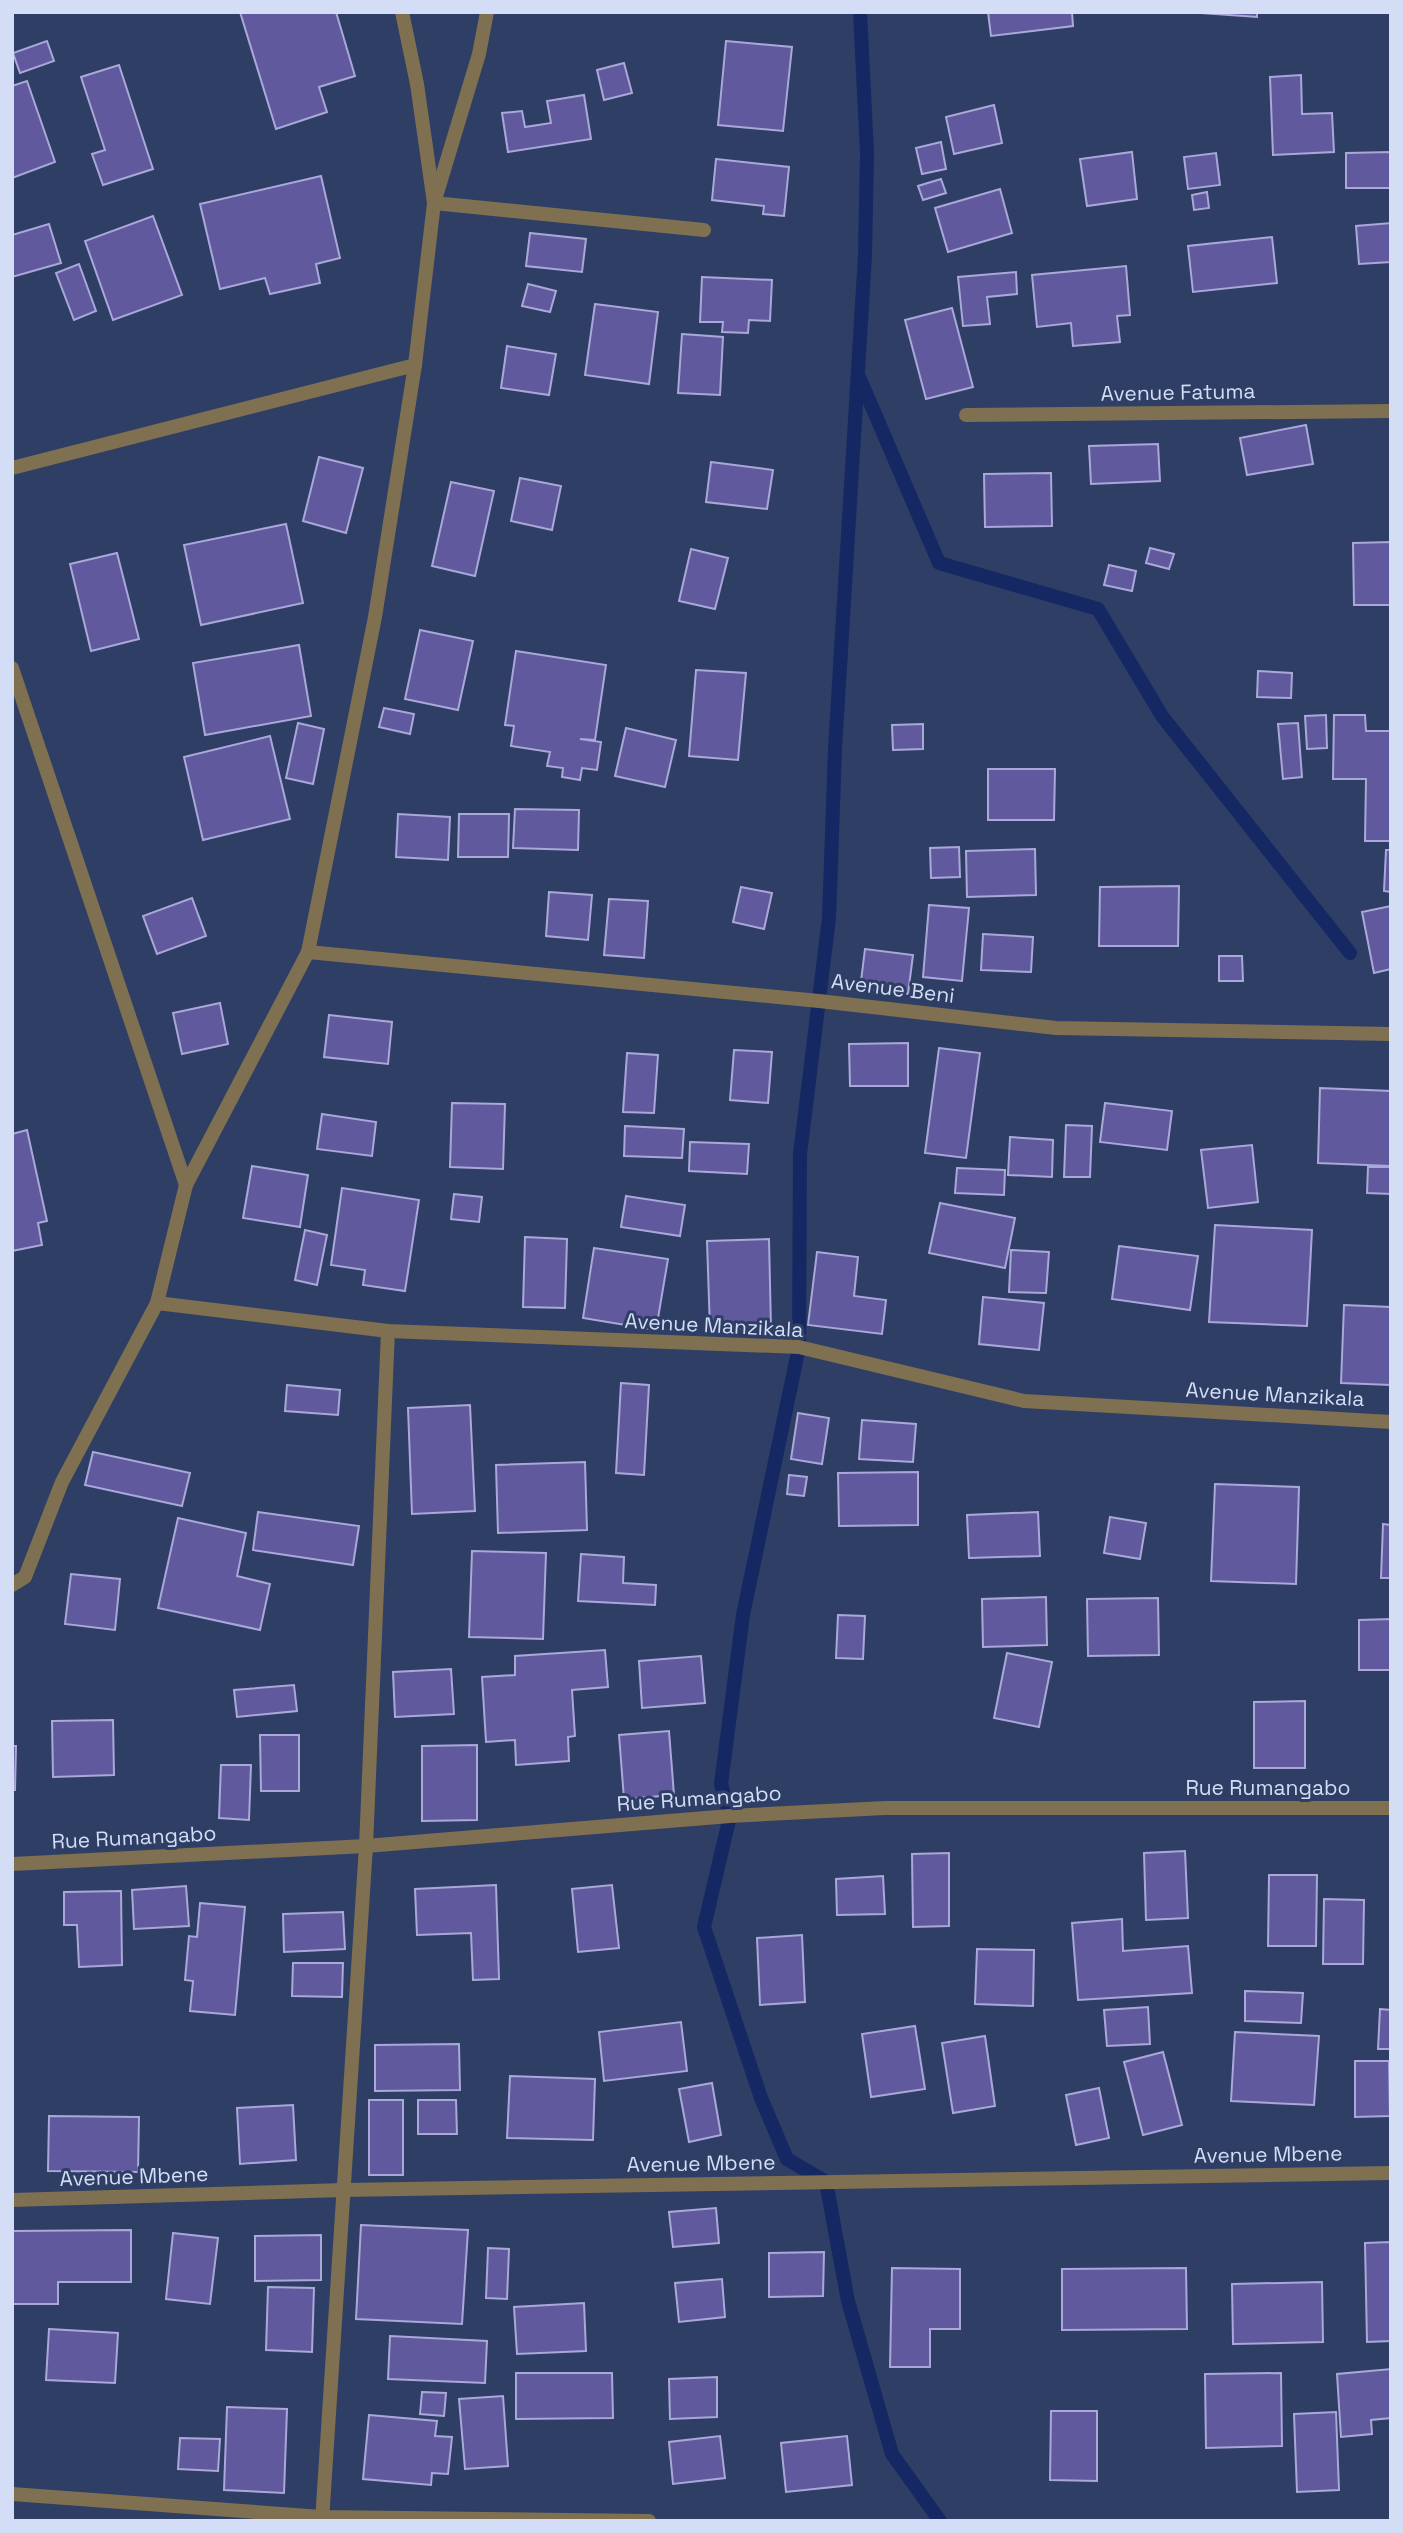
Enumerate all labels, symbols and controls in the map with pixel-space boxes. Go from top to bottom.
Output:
street label: Avenue Fatuma [1100,377,1256,407]
street label: Avenue Beni [830,967,956,1009]
street label: Avenue Manzikala [624,1307,804,1343]
street label: Avenue Manzikala [1185,1376,1365,1412]
street label: Rue Rumangabo [1185,1774,1351,1801]
street label: Rue Rumangabo [616,1779,782,1817]
street label: Rue Rumangabo [51,1819,217,1855]
street label: Avenue Mbene [1193,2139,1343,2169]
street label: Avenue Mbene [626,2148,776,2178]
street label: Avenue Mbene [59,2160,209,2192]

